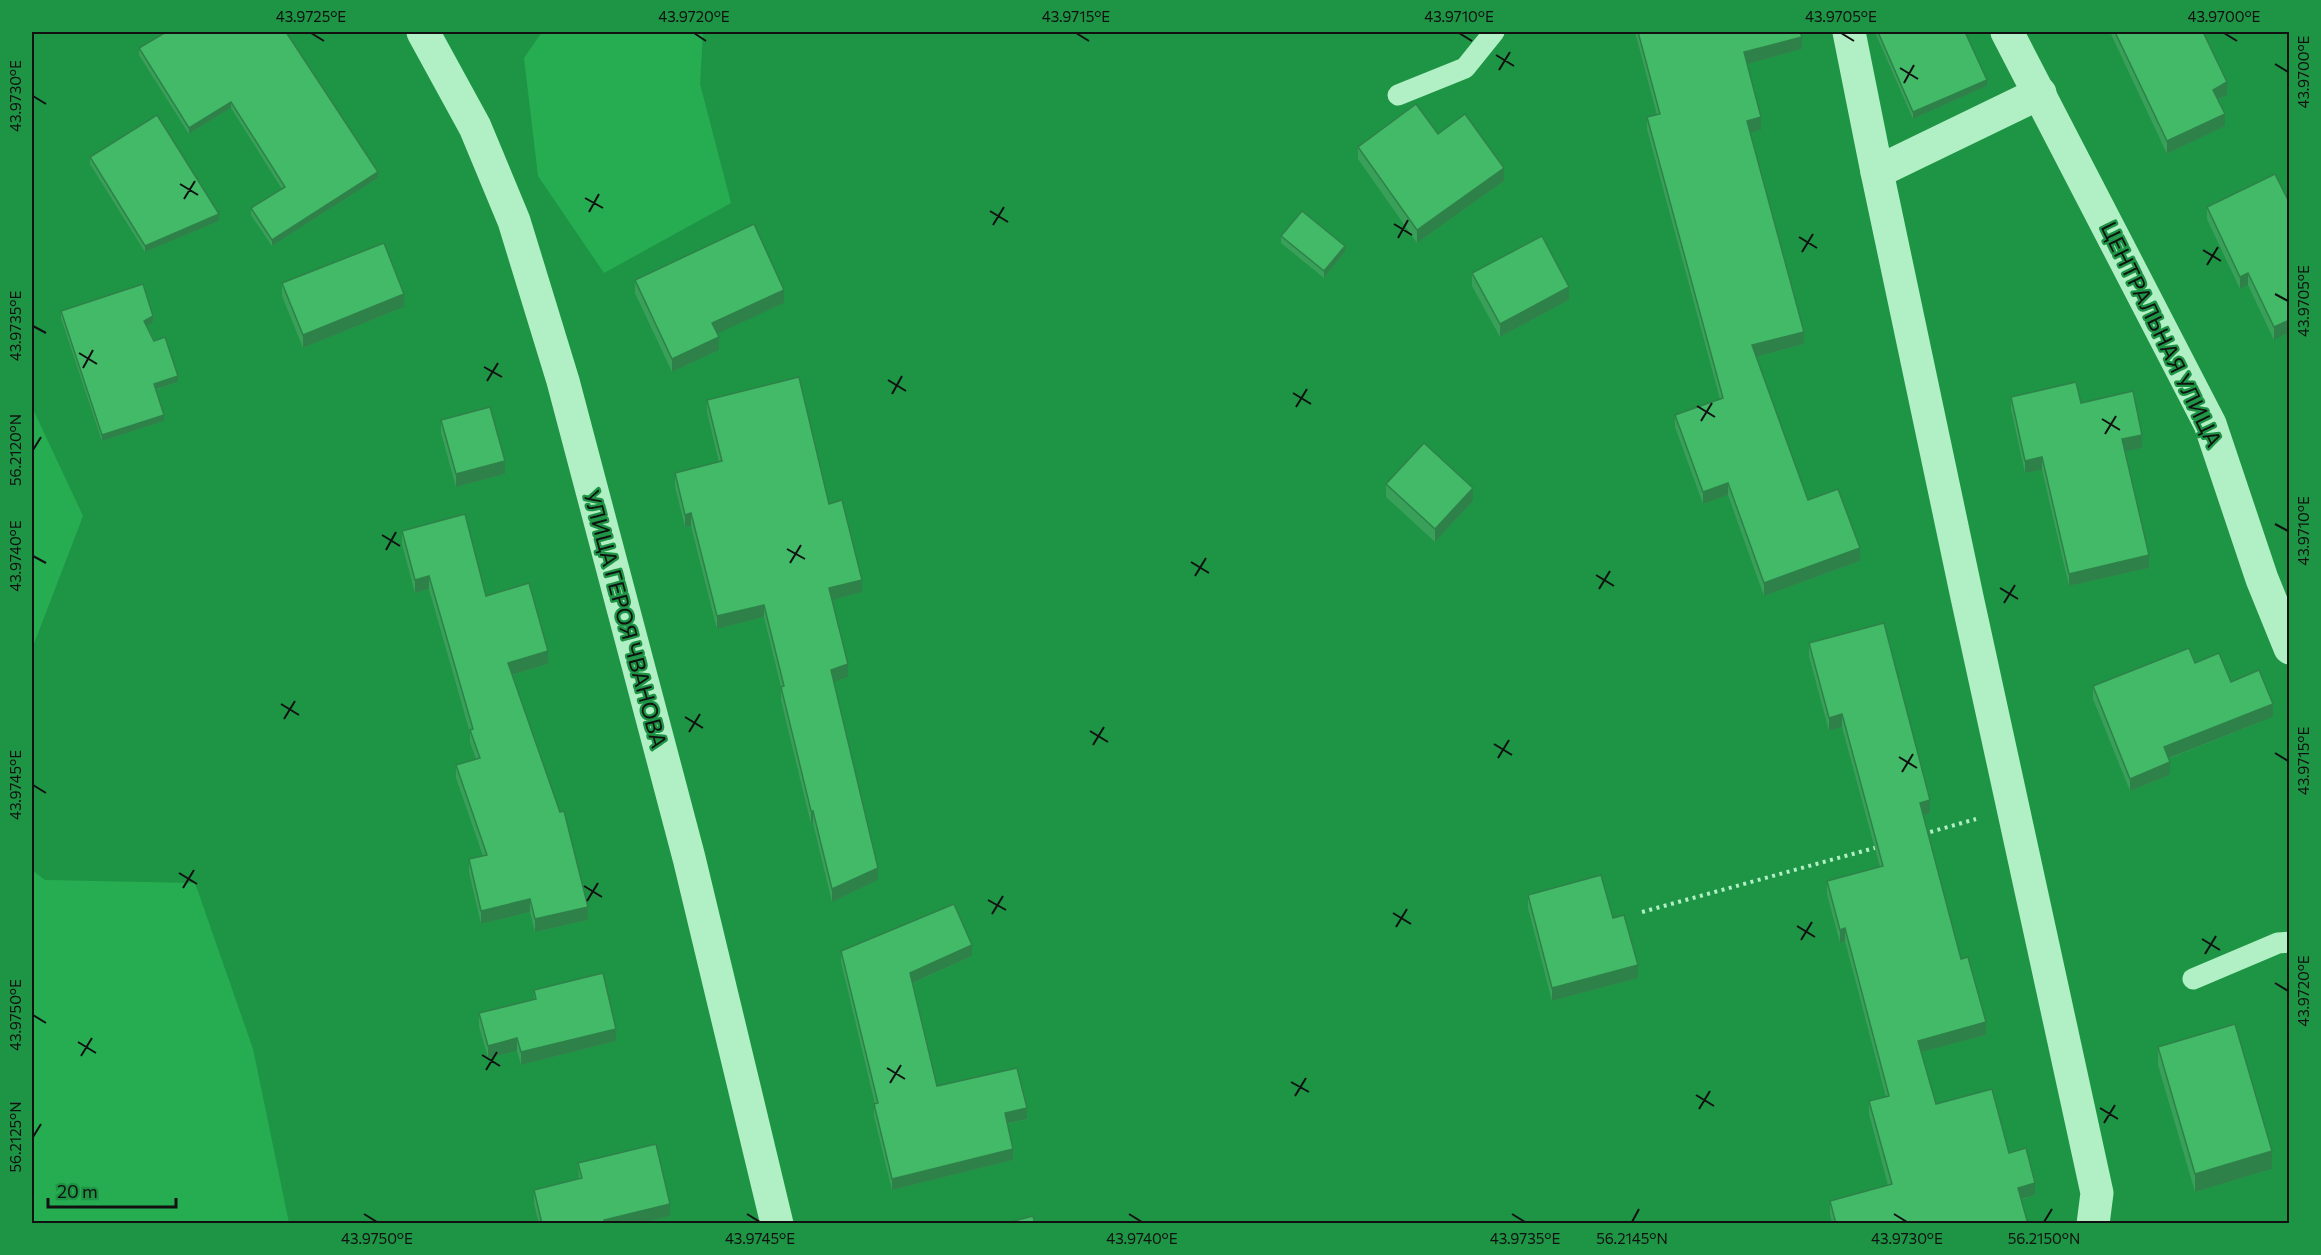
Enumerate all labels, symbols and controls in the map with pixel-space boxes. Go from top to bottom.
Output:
text: 43.9725°E [276,7,346,25]
text: 43.9720°E [658,7,730,25]
text: 43.9715°E [1042,7,1110,25]
text: 43.9710°E [1424,7,1494,25]
text: 43.9705°E [1805,7,1877,25]
text: 43.9700°E [2187,7,2261,25]
text: 43.9700°E [2294,35,2312,109]
text: 43.9730°E [6,60,24,132]
street label: ЦЕНТРАЛЬНАЯ УЛИЦА [2096,217,2228,451]
text: 43.9705°E [2294,265,2312,337]
text: 43.9735°E [6,291,24,361]
text: 56.2120°N [6,414,24,486]
street label: УЛИЦА ГЕРОЯ ЧВАНОВА [579,487,673,751]
text: 43.9710°E [2294,496,2312,566]
text: 43.9740°E [6,520,24,592]
text: 43.9715°E [2294,727,2312,795]
text: 43.9745°E [6,750,24,820]
text: 43.9720°E [2294,955,2312,1027]
text: 43.9750°E [6,979,24,1051]
text: 56.2125°N [6,1101,24,1173]
scale bar [48,1171,176,1209]
text: 20 m [57,1180,98,1202]
text: 43.9750°E [341,1229,413,1247]
text: 43.9745°E [725,1229,795,1247]
text: 43.9740°E [1106,1229,1178,1247]
text: 43.9735°E [1490,1229,1560,1247]
text: 56.2145°N [1596,1229,1668,1247]
text: 43.9730°E [1871,1229,1943,1247]
text: 56.2150°N [2008,1229,2080,1247]

